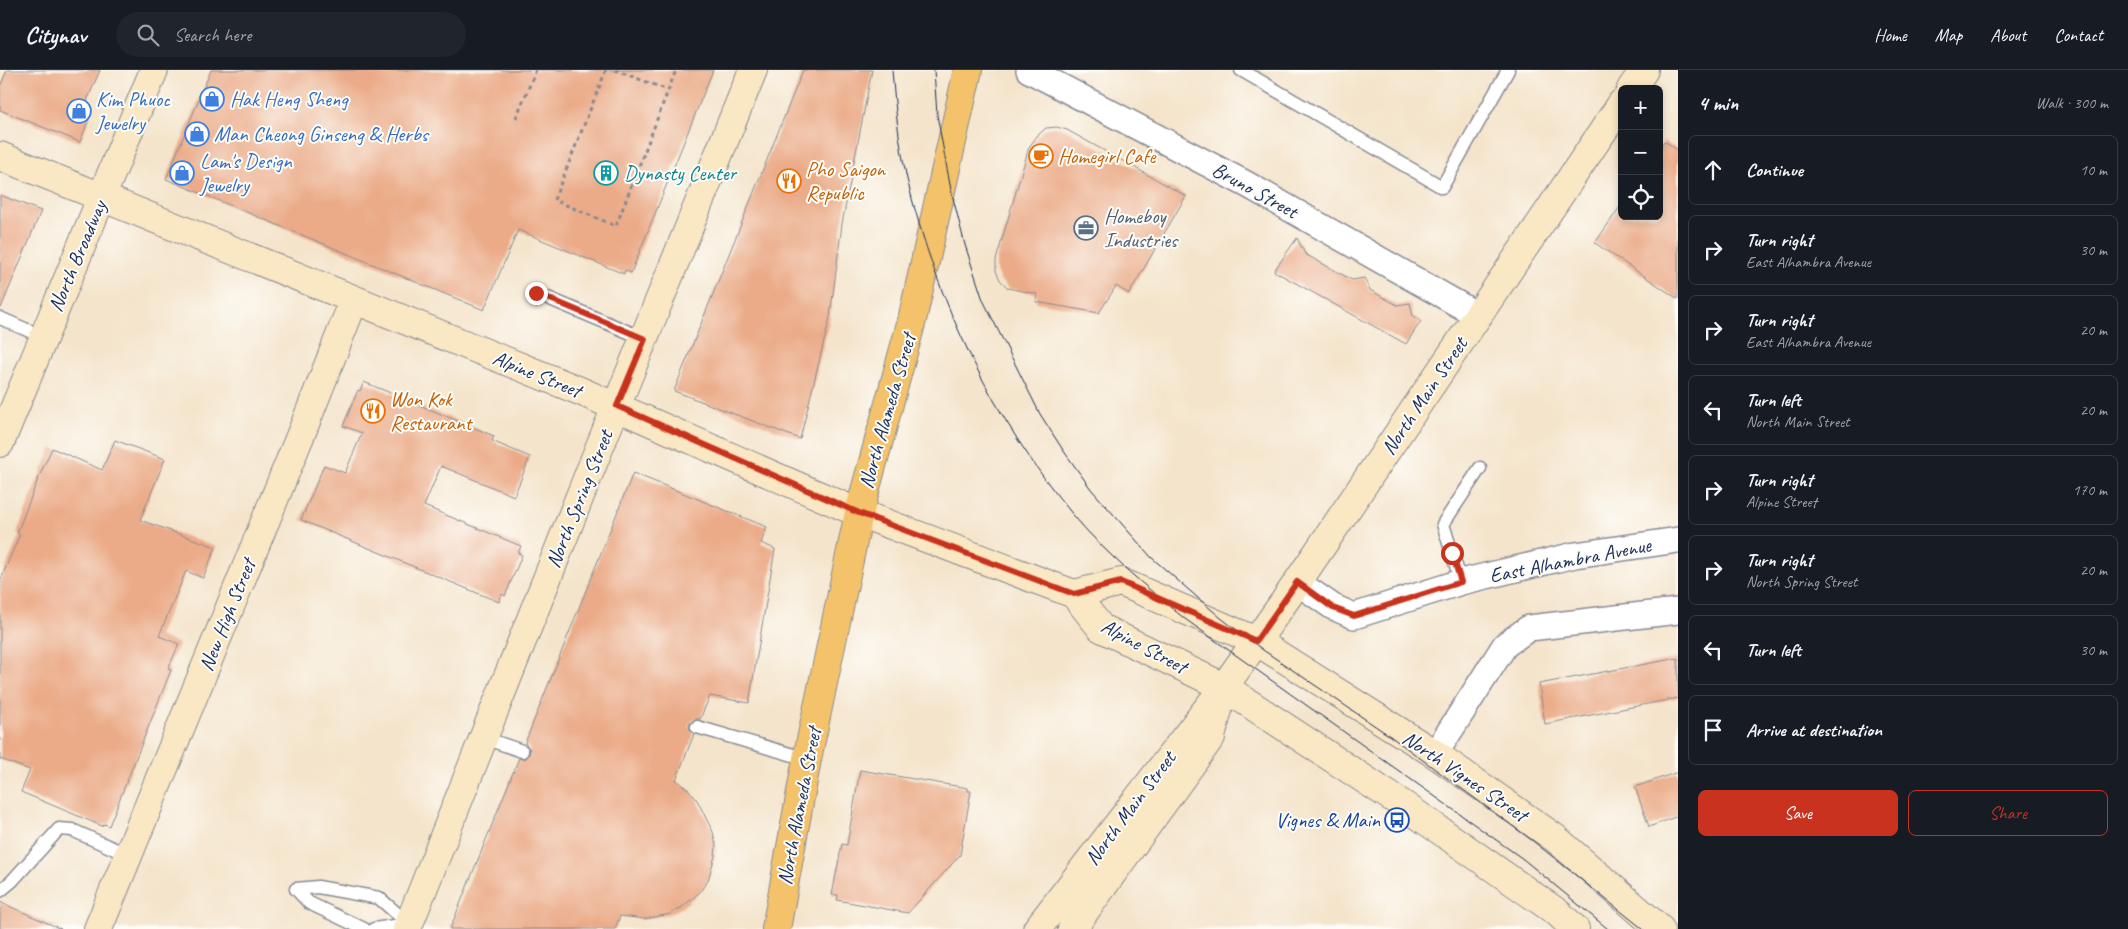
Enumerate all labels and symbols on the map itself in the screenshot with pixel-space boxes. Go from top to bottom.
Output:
place label: Kim Phuoc Jewelry [95,86,171,136]
shop icon: Hak Heng Sheng [199,86,225,112]
place label: Hak Heng Sheng [230,86,349,112]
shop icon: Kim Phuoc Jewelry [66,98,92,124]
shop icon: Man Cheong Ginseng & Herbs [184,121,210,147]
place label: Man Cheong Ginseng & Herbs [214,121,430,147]
cafe icon: Homegirl Cafe [1028,143,1054,169]
place label: Homegirl Cafe [1058,143,1157,169]
place label: Lam's Design Jewelry [199,148,292,198]
place label: Pho Saigon Republic [806,156,887,206]
street label: Bruno Street [1208,156,1304,225]
shop icon: Lam's Design Jewelry [169,160,195,186]
building icon: Dynasty Center [593,160,619,186]
place label: Dynasty Center [624,160,737,186]
restaurant icon: Pho Saigon Republic [776,168,802,194]
street label: North Broadway [42,195,113,315]
place label: Homeboy Industries [1104,203,1179,253]
office icon: Homeboy Industries [1073,215,1099,241]
route end [525,282,548,305]
street label: North Alameda Street [852,328,922,491]
street label: North Main Street [1375,331,1474,460]
street label: Alpine Street [489,345,588,405]
place label: Won Kok Restaurant [390,386,473,436]
restaurant icon: Won Kok Restaurant [360,398,386,424]
street label: North Spring Street [540,425,619,572]
street label: East Alhambra Avenue [1487,531,1654,588]
route start [1441,542,1464,565]
street label: New High Street [193,552,262,675]
street label: Alpine Street [1097,613,1194,681]
street label: North Alameda Street [771,722,828,887]
street label: North Vignes Street [1398,725,1535,829]
street label: North Main Street [1079,744,1183,870]
place label: Vignes & Main [1275,807,1381,833]
bus stop icon: Vignes & Main [1384,807,1410,833]

